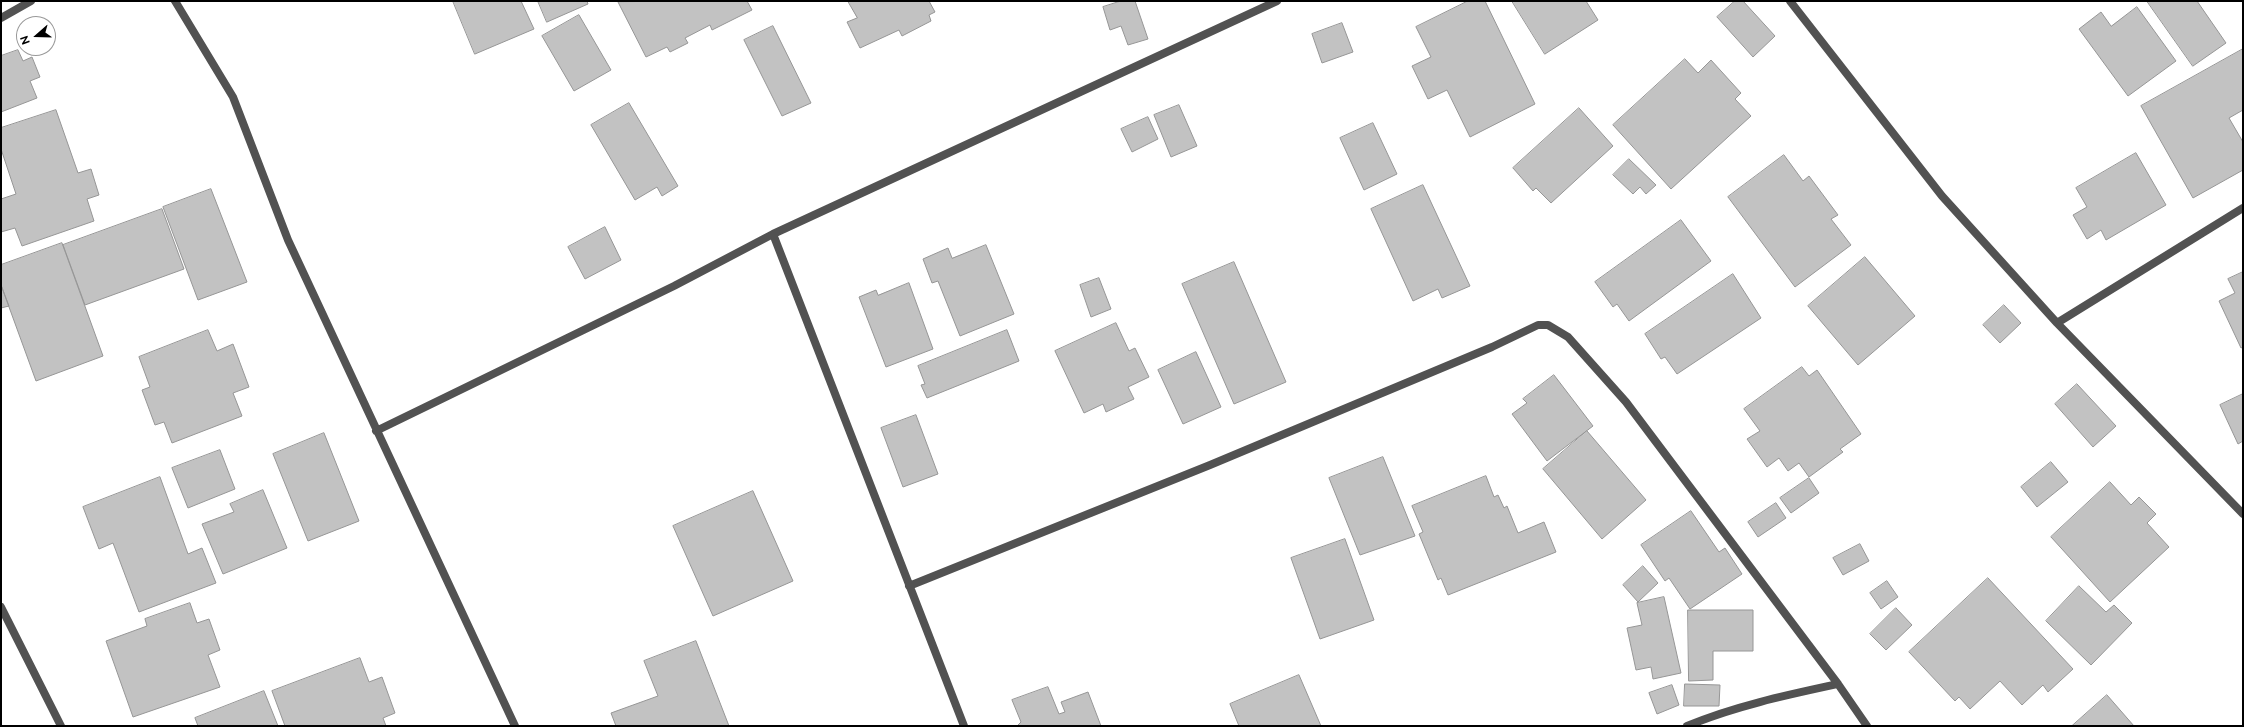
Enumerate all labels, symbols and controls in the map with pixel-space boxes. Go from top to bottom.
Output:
north arrow [16,16,56,56]
text: N [18,34,33,46]

